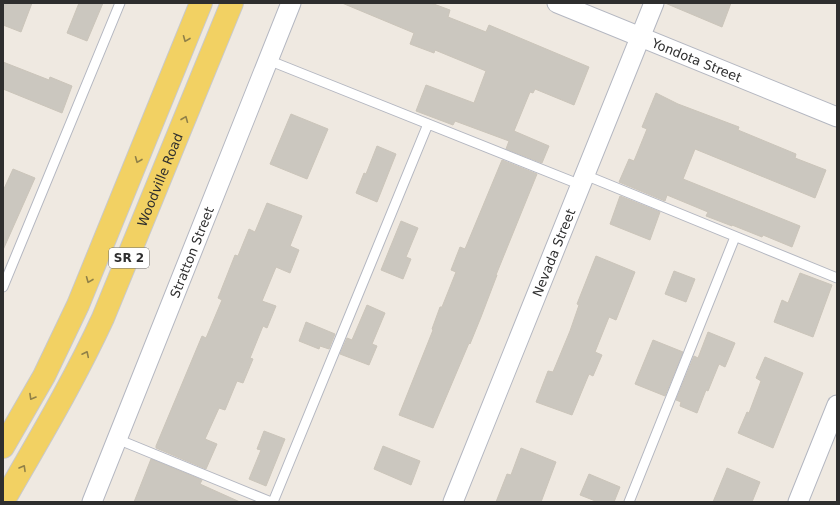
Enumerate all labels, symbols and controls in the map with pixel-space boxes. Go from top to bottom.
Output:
street label: Yondota Street [649,35,744,85]
one-way arrow [183,36,191,43]
one-way arrow [181,115,189,122]
street label: Woodville Road [134,131,186,229]
one-way arrow [134,156,142,163]
street label: Stratton Street [167,205,217,300]
street label: Nevada Street [530,207,578,299]
road number: SR 2 [109,248,149,268]
one-way arrow [85,277,93,284]
one-way arrow [81,351,89,359]
one-way arrow [29,393,36,400]
one-way arrow [18,465,25,472]

